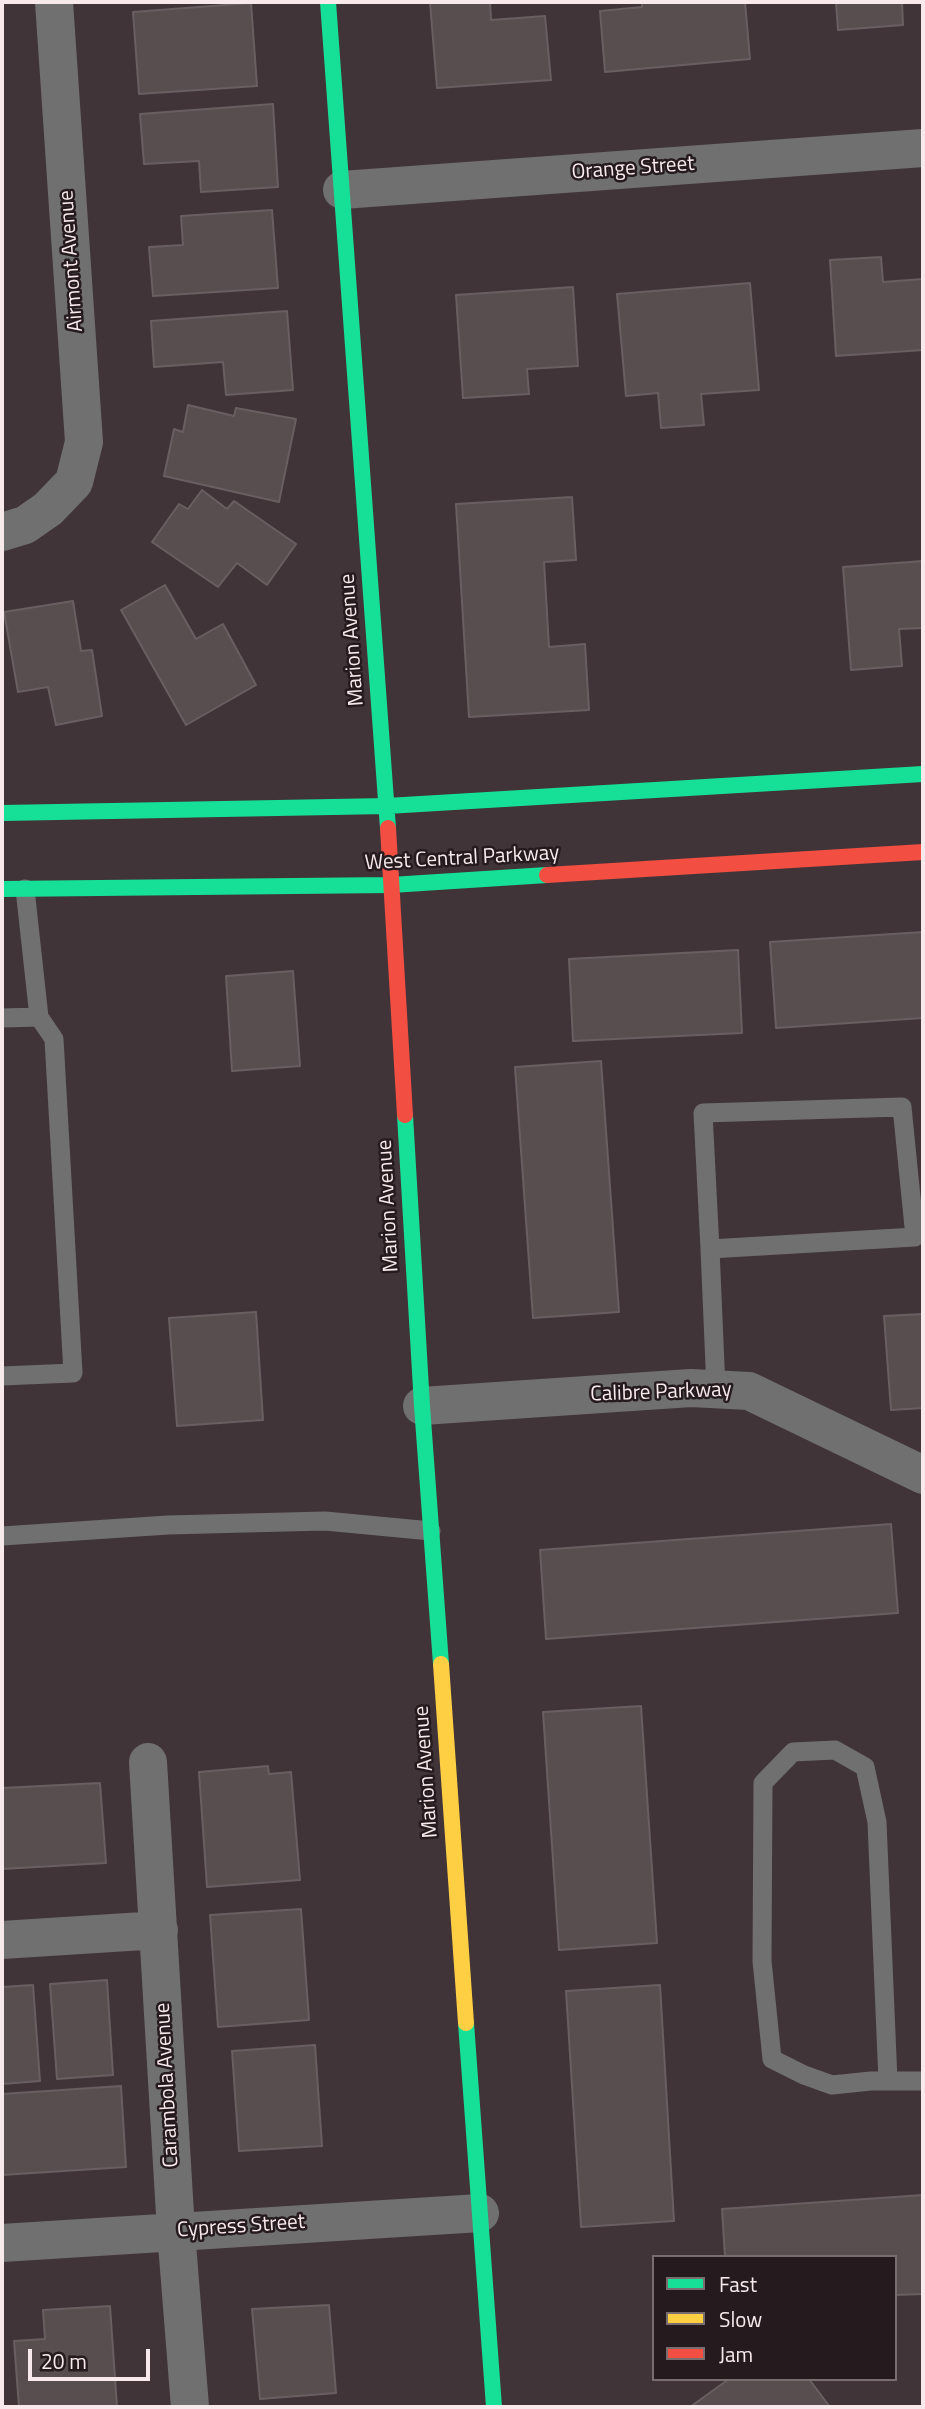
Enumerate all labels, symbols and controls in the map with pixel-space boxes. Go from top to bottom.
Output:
street label: Orange Street [571,152,695,186]
street label: Airmont Avenue [54,189,90,333]
street label: Marion Avenue [336,573,370,707]
street label: West Central Parkway [364,841,560,877]
street label: Marion Avenue [373,1139,405,1273]
street label: Calibre Parkway [590,1378,732,1408]
street label: Marion Avenue [410,1705,444,1839]
street label: Carambola Avenue [151,2002,185,2168]
street label: Cypress Street [176,2210,306,2244]
legend [652,2255,897,2381]
text: Fast [719,2268,757,2300]
text: Slow [719,2303,762,2335]
scale bar [32,2336,154,2380]
text: Jam [719,2338,753,2370]
text: 20 m [41,2345,87,2377]

